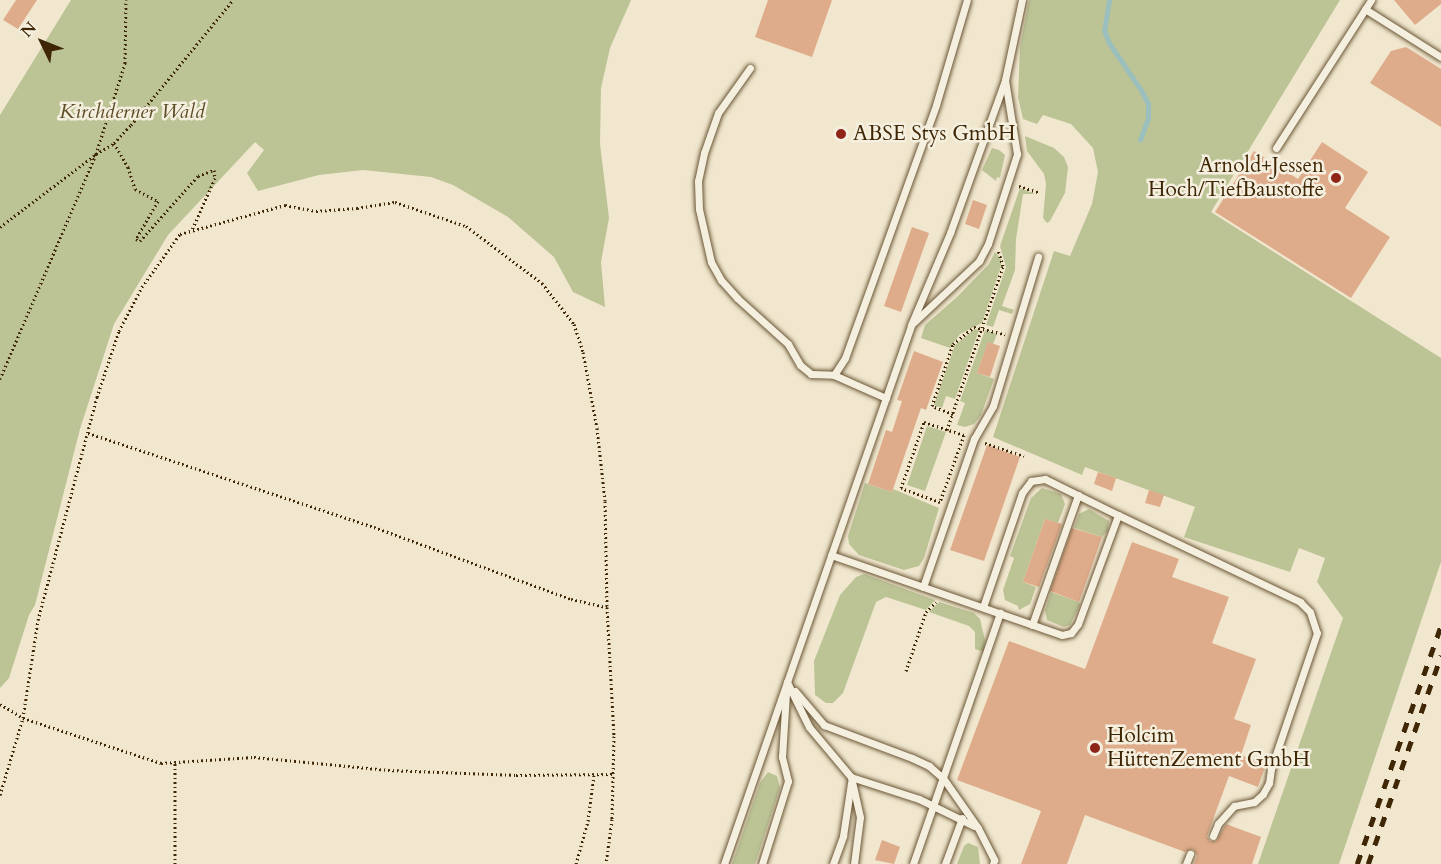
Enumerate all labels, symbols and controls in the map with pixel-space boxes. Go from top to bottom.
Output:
north arrow [12,12,72,72]
text: N [16,17,42,42]
park label: Kirchderner Wald [59,99,205,125]
place label: ABSE Stys GmbH [853,121,1015,147]
marker: ABSE Stys GmbH [834,127,848,141]
place label: Arnold+Jessen Hoch/TiefBaustoffe [1148,153,1324,203]
marker: Arnold+Jessen Hoch/TiefBaustoffe [1329,171,1343,185]
place label: Holcim HüttenZement GmbH [1107,723,1310,773]
marker: Holcim HüttenZement GmbH [1088,741,1102,755]

